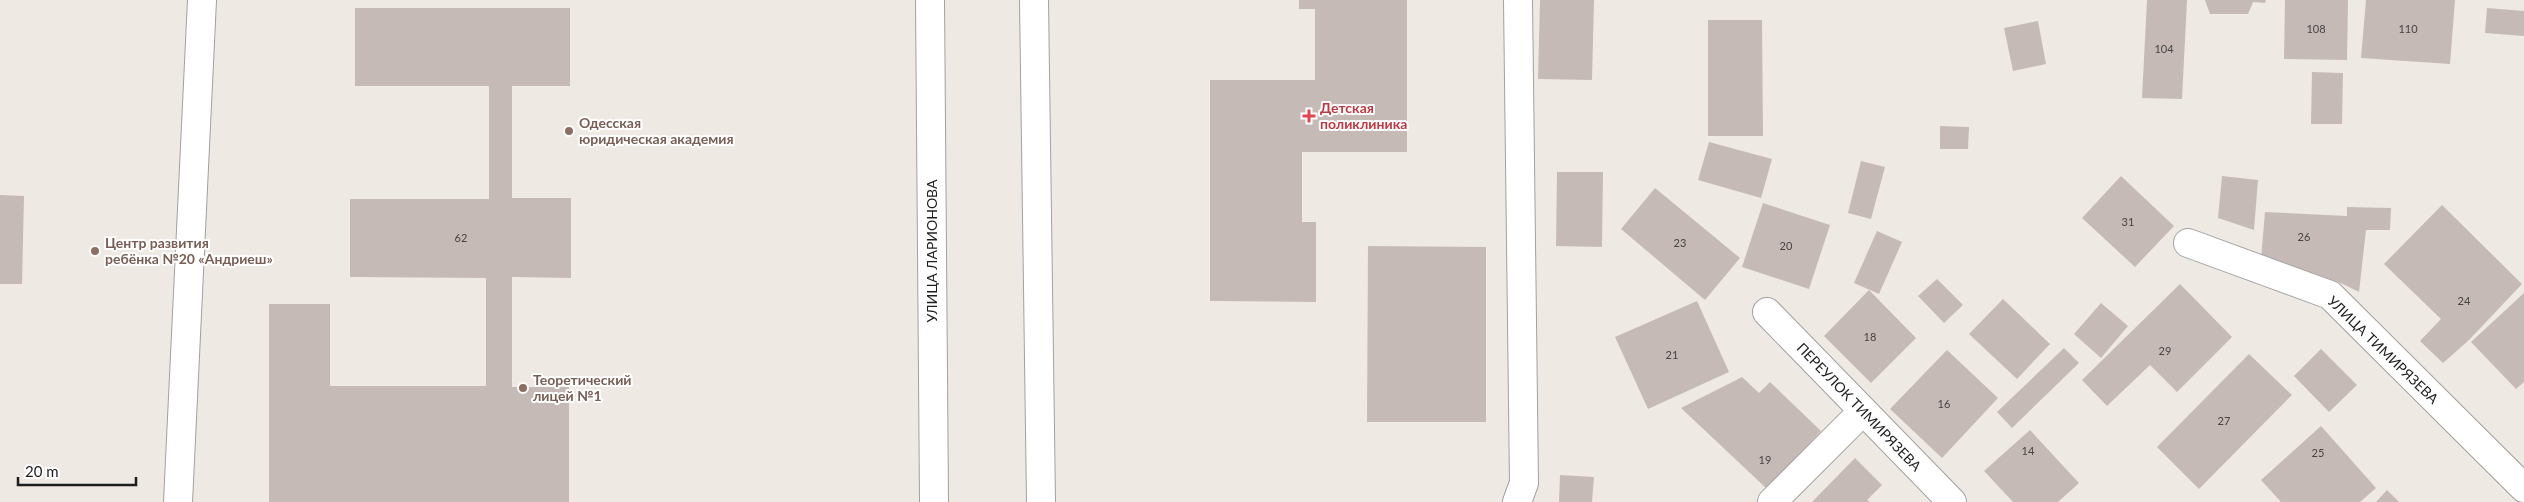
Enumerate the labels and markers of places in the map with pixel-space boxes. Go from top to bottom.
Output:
place label: Детская поликлиника [1320,99,1407,132]
marker: Детская поликлиника [1302,109,1316,123]
place label: Одесская юридическая академия [579,114,734,147]
marker: Одесская юридическая академия [563,125,575,137]
place label: Центр развития ребёнка №20 «Андриеш» [105,234,273,267]
marker: Центр развития ребёнка №20 «Андриеш» [89,245,101,257]
place label: Теоретический лицей №1 [533,371,631,404]
marker: Теоретический лицей №1 [517,382,529,394]

